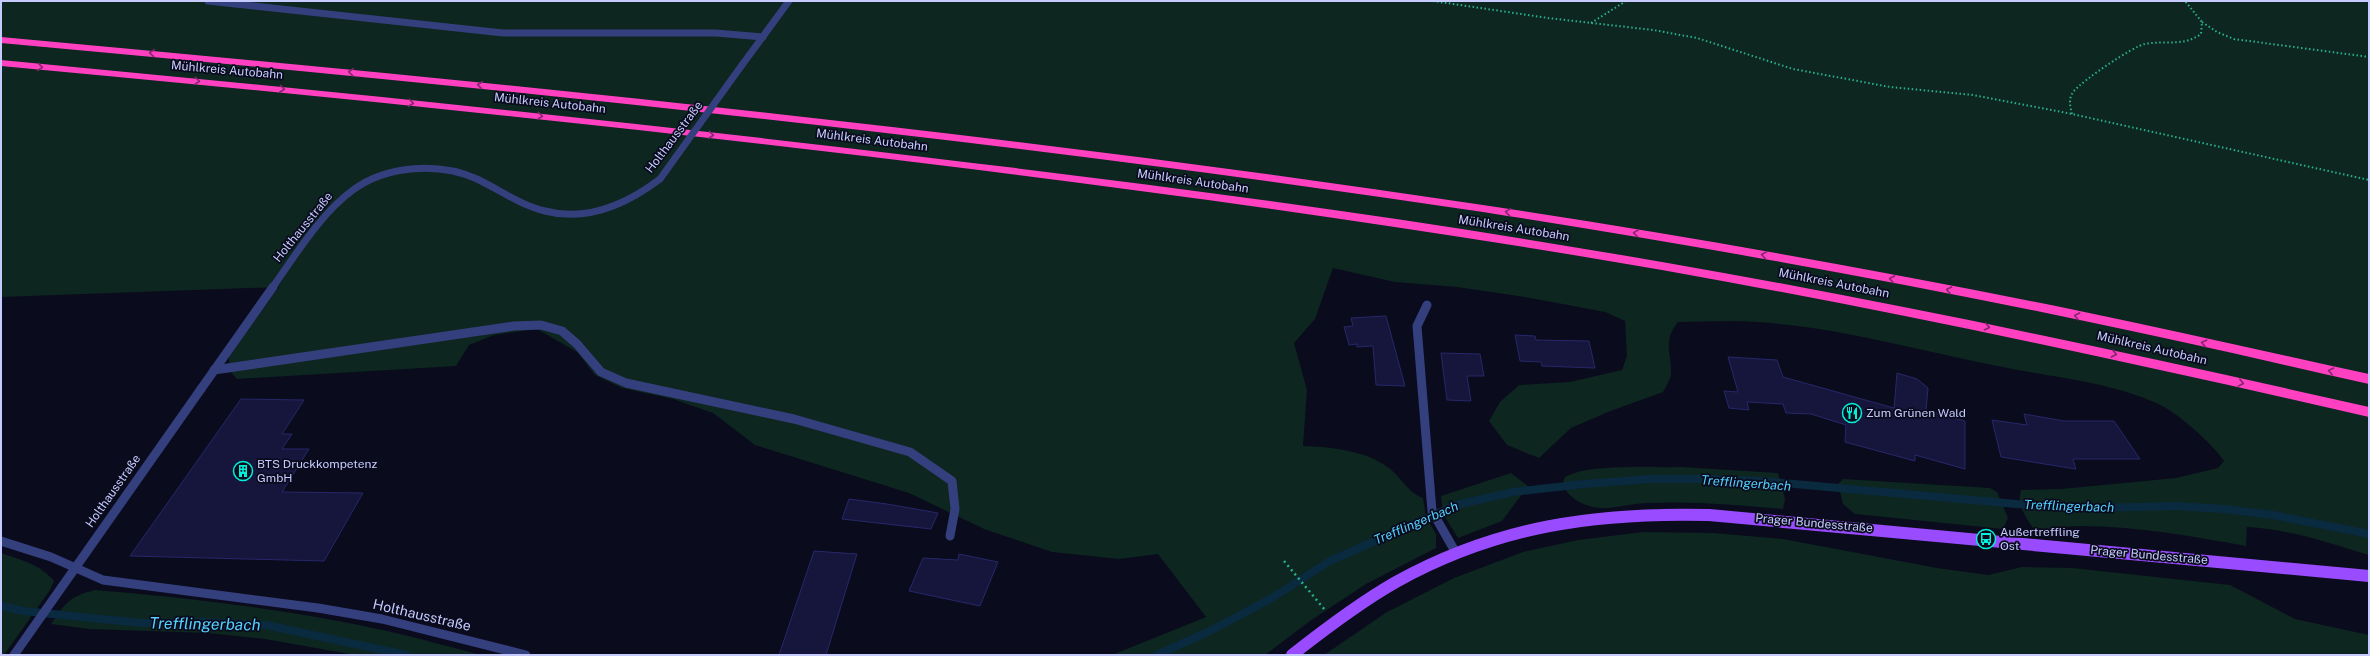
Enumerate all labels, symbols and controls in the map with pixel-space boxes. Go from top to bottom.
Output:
one-way arrow [149,49,155,58]
street label: Mühlkreis Autobahn [170,58,284,82]
one-way arrow [37,62,43,71]
one-way arrow [348,67,354,76]
one-way arrow [194,76,200,85]
one-way arrow [477,80,483,89]
one-way arrow [279,84,285,93]
street label: Mühlkreis Autobahn [493,90,607,116]
one-way arrow [408,98,414,107]
street label: Holthausstraße [643,98,706,176]
one-way arrow [537,111,543,120]
street label: Mühlkreis Autobahn [815,126,929,154]
one-way arrow [708,130,714,139]
street label: Mühlkreis Autobahn [1136,166,1250,196]
street label: Holthausstraße [271,189,336,265]
one-way arrow [1505,208,1511,217]
street label: Mühlkreis Autobahn [1457,212,1571,244]
one-way arrow [1633,229,1640,238]
one-way arrow [1761,252,1768,260]
street label: Mühlkreis Autobahn [1777,265,1891,301]
one-way arrow [1889,275,1895,284]
one-way arrow [1946,287,1953,295]
one-way arrow [2074,312,2080,321]
one-way arrow [1983,323,1990,331]
street label: Mühlkreis Autobahn [2096,329,2208,367]
one-way arrow [2201,340,2207,348]
one-way arrow [2111,349,2117,357]
one-way arrow [2328,367,2334,375]
one-way arrow [2237,378,2244,386]
restaurant icon: Zum Grünen Wald [1841,402,1863,424]
place label: Zum Grünen Wald [1866,406,1966,420]
street label: Holthausstraße [83,452,143,530]
place label: BTS Druckkompetenz GmbH [257,457,378,485]
building icon: BTS Druckkompetenz GmbH [232,460,254,482]
water label: Trefflingerbach [1700,472,1792,494]
water label: Trefflingerbach [2024,497,2114,515]
water label: Trefflingerbach [1372,498,1460,548]
street label: Prager Bundesstraße [1755,511,1874,535]
place label: Außertreffling Ost [2000,525,2080,553]
bus stop icon: Außertreffling Ost [1975,528,1997,550]
street label: Prager Bundesstraße [2090,543,2209,567]
street label: Holthausstraße [371,596,473,634]
water label: Trefflingerbach [149,614,261,634]

